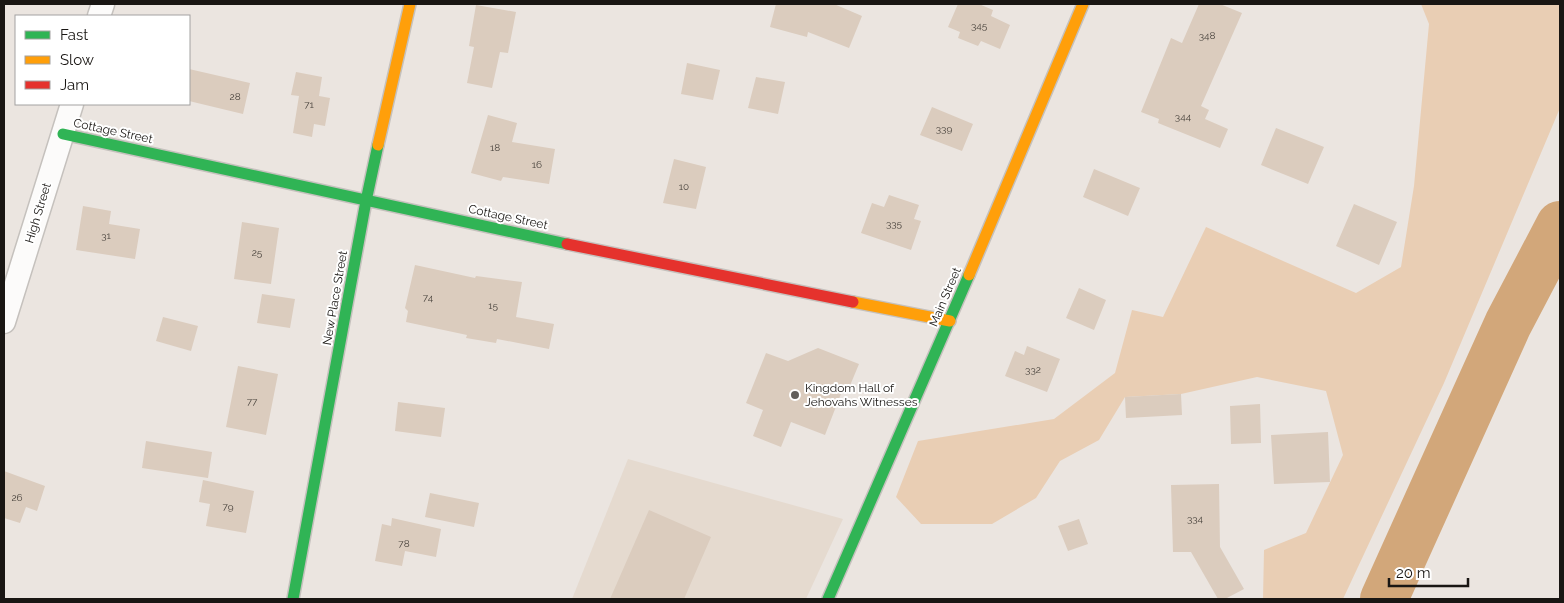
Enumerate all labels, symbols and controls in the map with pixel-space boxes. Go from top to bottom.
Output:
legend [15,15,190,105]
house number: 345 [971,20,988,31]
text: Fast [60,26,88,44]
house number: 348 [1199,30,1215,41]
text: Slow [60,51,94,69]
text: Jam [60,76,89,94]
house number: 28 [229,91,241,102]
house number: 71 [304,99,315,110]
house number: 344 [1175,111,1192,122]
street label: Cottage Street [72,116,154,146]
house number: 339 [936,123,952,134]
house number: 18 [490,142,500,153]
house number: 16 [532,159,542,170]
street label: High Street [22,181,54,245]
house number: 10 [679,181,689,192]
street label: Cottage Street [467,202,549,232]
house number: 335 [886,218,903,229]
house number: 31 [101,230,112,241]
house number: 25 [252,247,263,258]
street label: New Place Street [320,250,350,346]
street label: Main Street [926,265,964,329]
house number: 74 [423,292,434,303]
house number: 15 [488,300,498,311]
house number: 332 [1025,364,1041,375]
place label: Kingdom Hall of Jehovahs Witnesses [805,381,918,409]
marker: Kingdom Hall of Jehovahs Witnesses [789,389,801,401]
house number: 77 [247,396,258,407]
house number: 26 [11,492,23,503]
house number: 79 [222,501,234,512]
house number: 334 [1187,513,1204,524]
house number: 78 [398,538,410,549]
scale bar [1389,556,1468,588]
text: 20 m [1396,564,1431,582]

